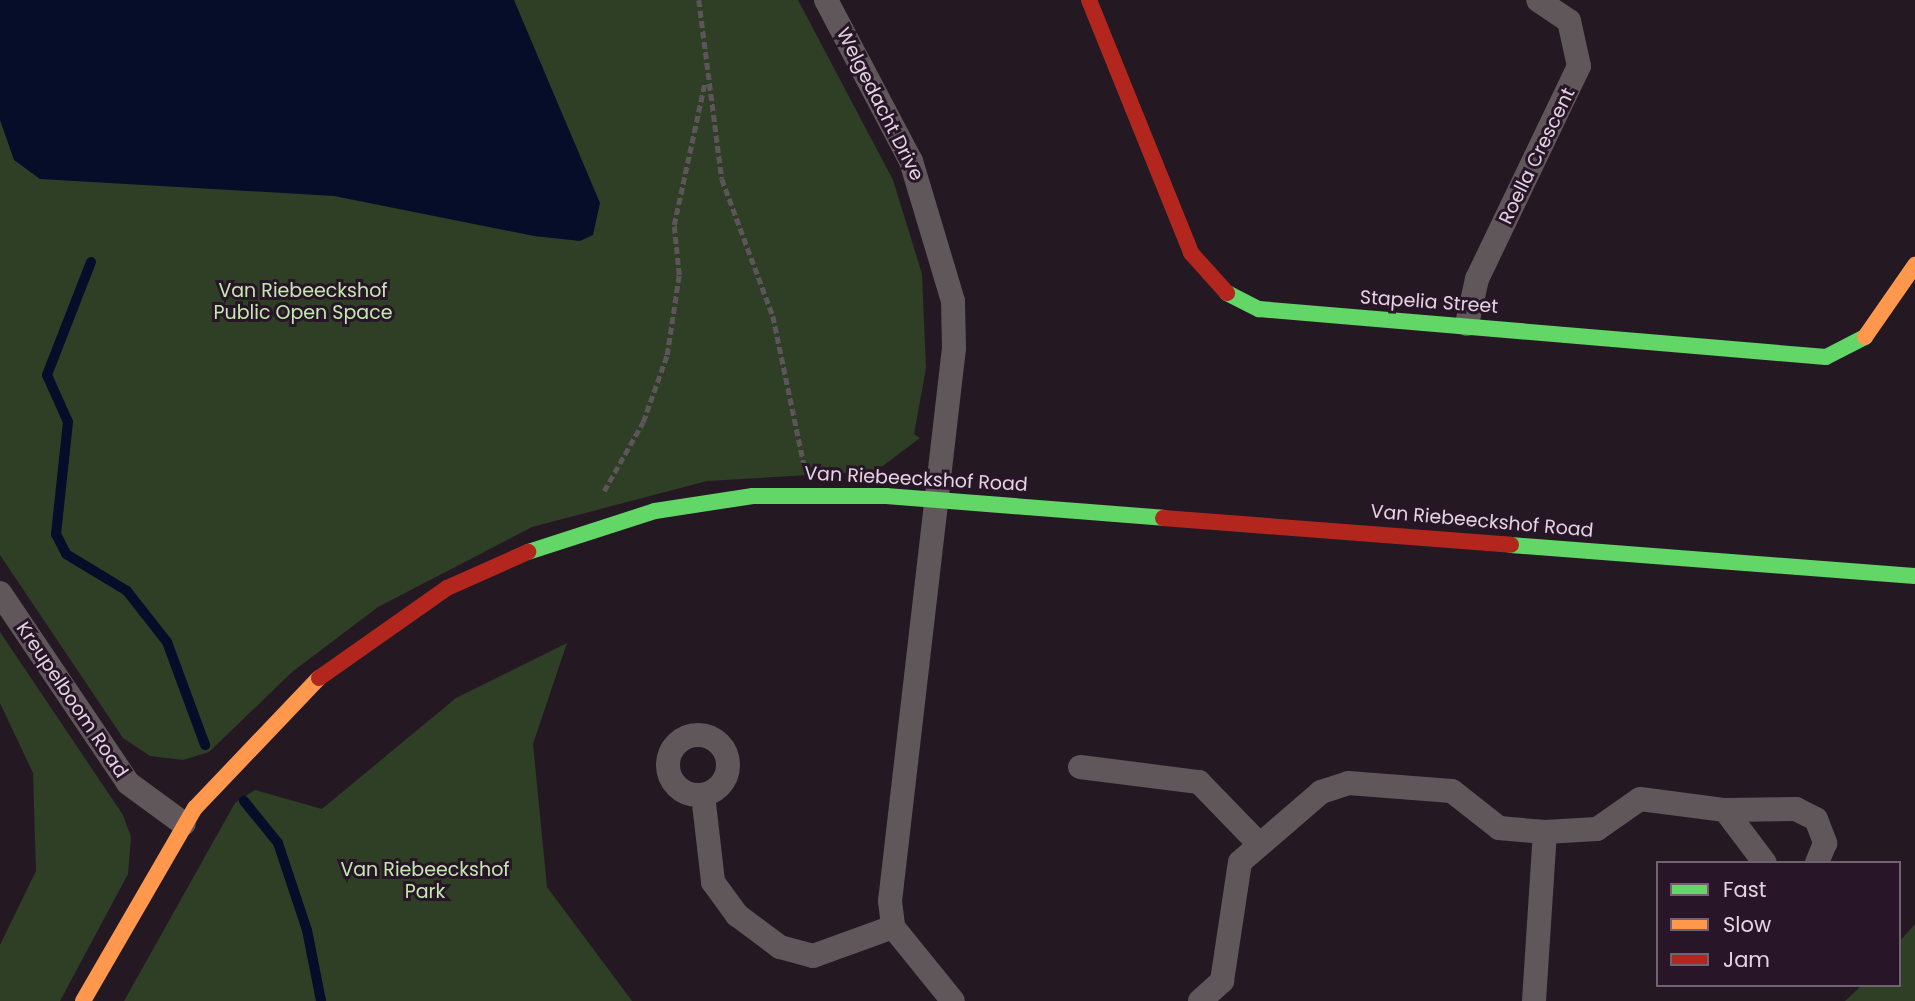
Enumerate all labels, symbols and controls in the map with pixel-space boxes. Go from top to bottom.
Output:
street label: Welgedacht Drive [832,24,928,184]
street label: Roella Crescent [1494,84,1580,228]
park label: Van Riebeeckshof Public Open Space [214,280,392,324]
street label: Stapelia Street [1359,286,1499,318]
street label: Van Riebeeckshof Road [804,462,1028,496]
street label: Van Riebeeckshof Road [1370,500,1594,542]
street label: Kreupelboom Road [11,618,133,782]
park label: Van Riebeeckshof Park [340,859,510,903]
legend [1656,861,1901,987]
text: Fast [1723,875,1766,904]
text: Slow [1723,910,1771,939]
text: Jam [1723,945,1770,974]

